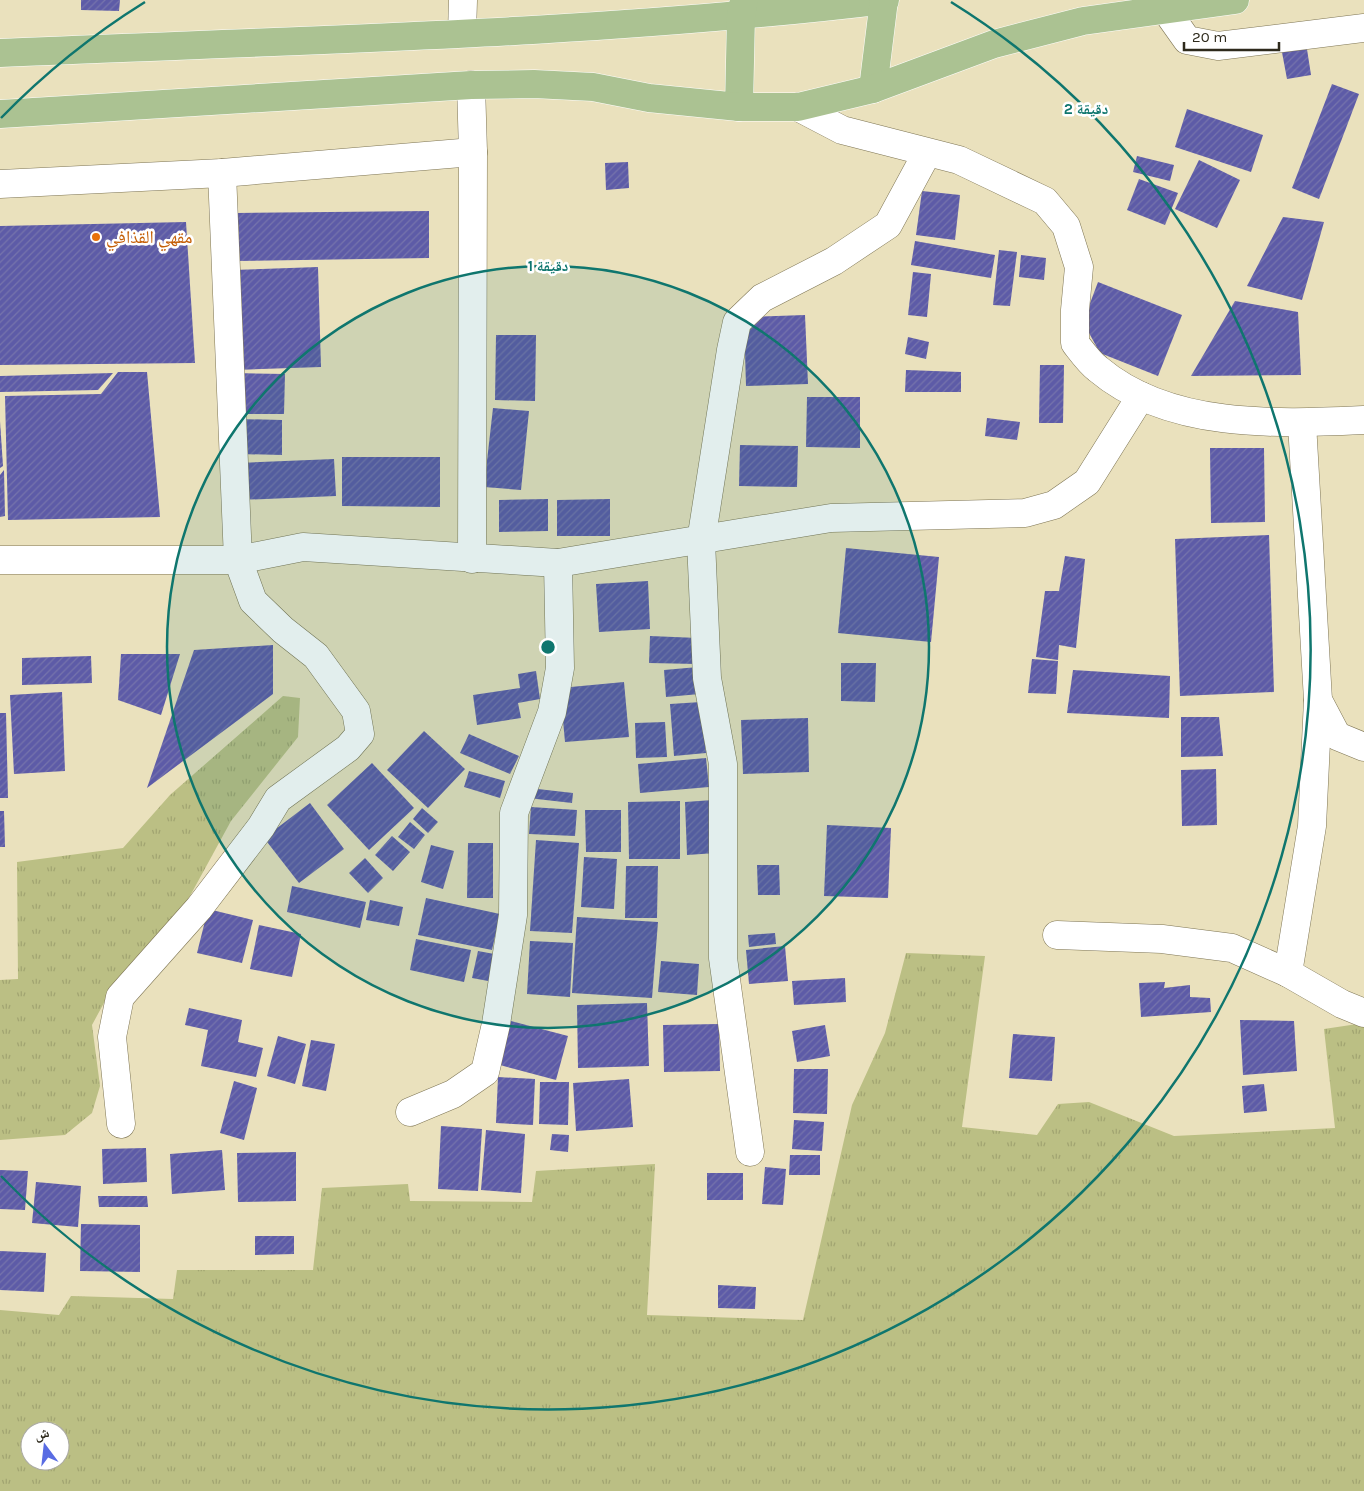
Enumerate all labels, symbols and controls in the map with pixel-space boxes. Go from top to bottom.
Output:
scale bar [1184,20,1279,52]
text: 20 m [1192,28,1227,46]
text: 2 دقيقة [1064,100,1108,118]
place label: مقهي القذافي [106,226,192,252]
marker: مقهي القذافي [90,231,102,243]
text: 1 دقيقة [528,257,568,275]
centre of rings [539,638,557,656]
north arrow [20,1421,70,1471]
text: ش [32,1424,51,1444]

